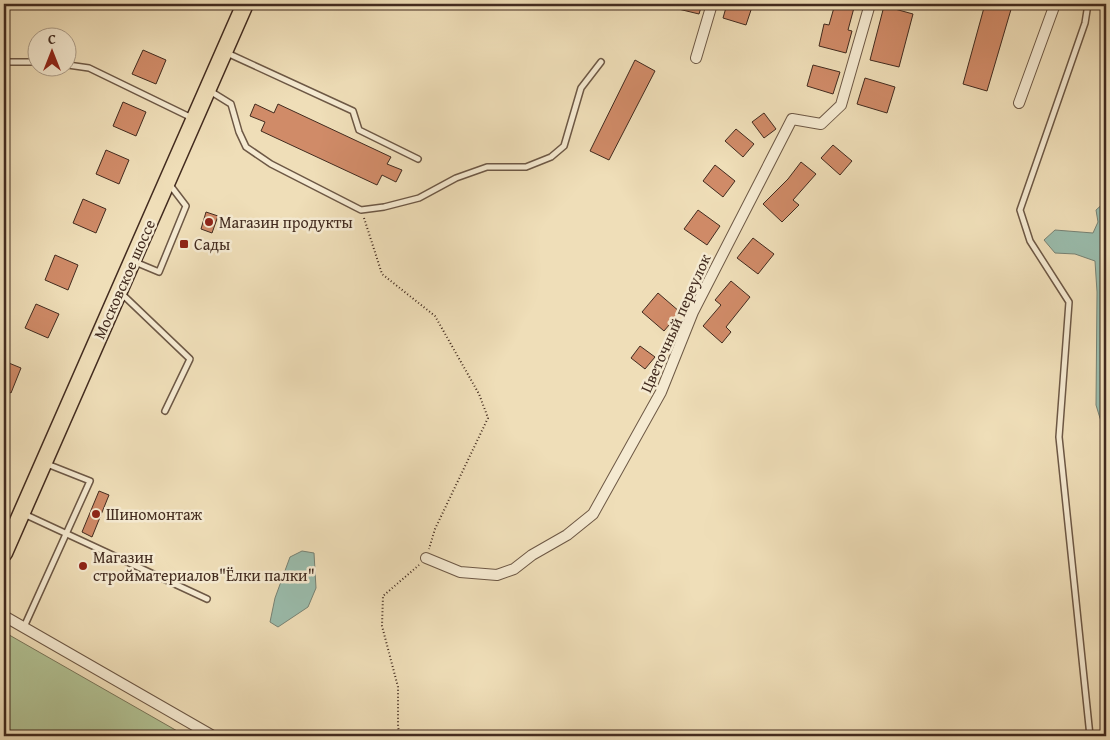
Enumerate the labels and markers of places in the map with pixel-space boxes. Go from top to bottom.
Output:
place label: Магазин продукты [219,210,353,234]
marker: Магазин продукты [203,216,215,228]
place label: Сады [194,232,230,256]
marker: Сады [178,238,190,250]
place label: Шиномонтаж [106,502,203,526]
marker: Шиномонтаж [90,508,102,520]
place label: Магазин стройматериалов"Ёлки палки" [93,545,315,587]
marker: Магазин стройматериалов"Ёлки палки" [77,560,89,572]

